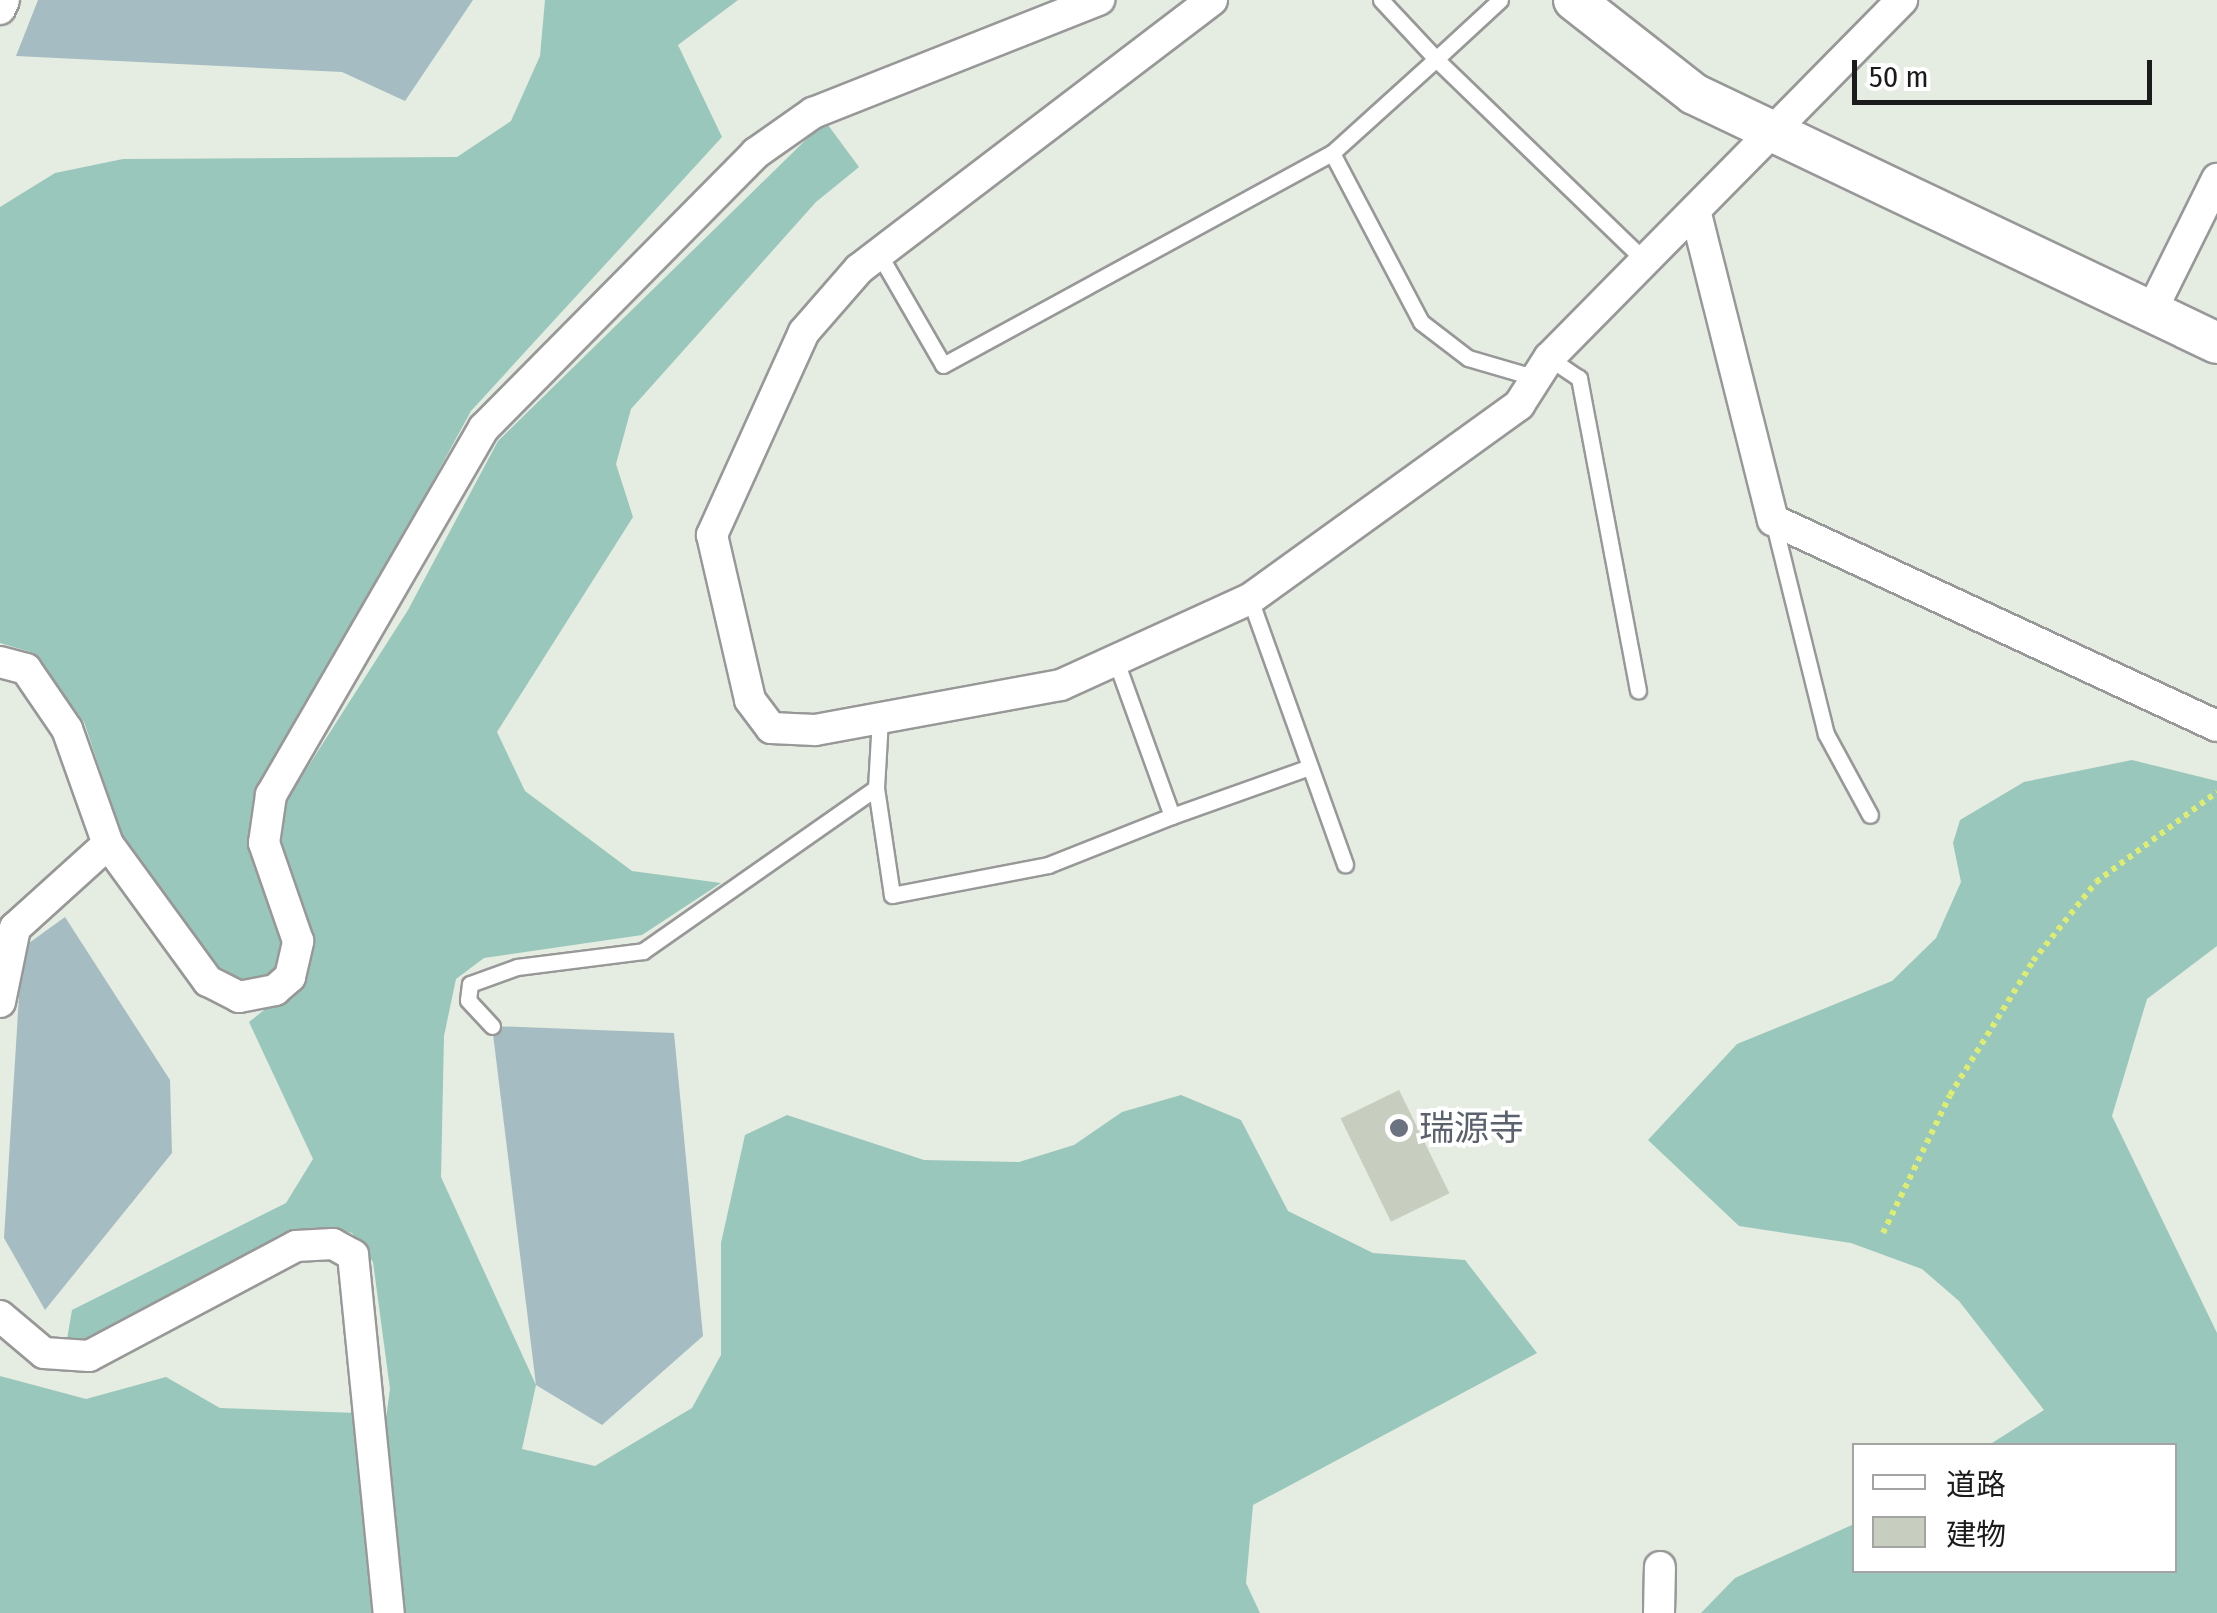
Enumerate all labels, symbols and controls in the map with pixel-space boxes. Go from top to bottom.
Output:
scale bar [1857,40,2157,102]
text: 50 m [1869,59,1929,95]
place label: 瑞源寺 [1419,1107,1524,1149]
marker: 瑞源寺 [1388,1117,1410,1139]
legend [1852,1443,2177,1573]
text: 道路 [1946,1467,2006,1503]
text: 建物 [1946,1517,2006,1553]

